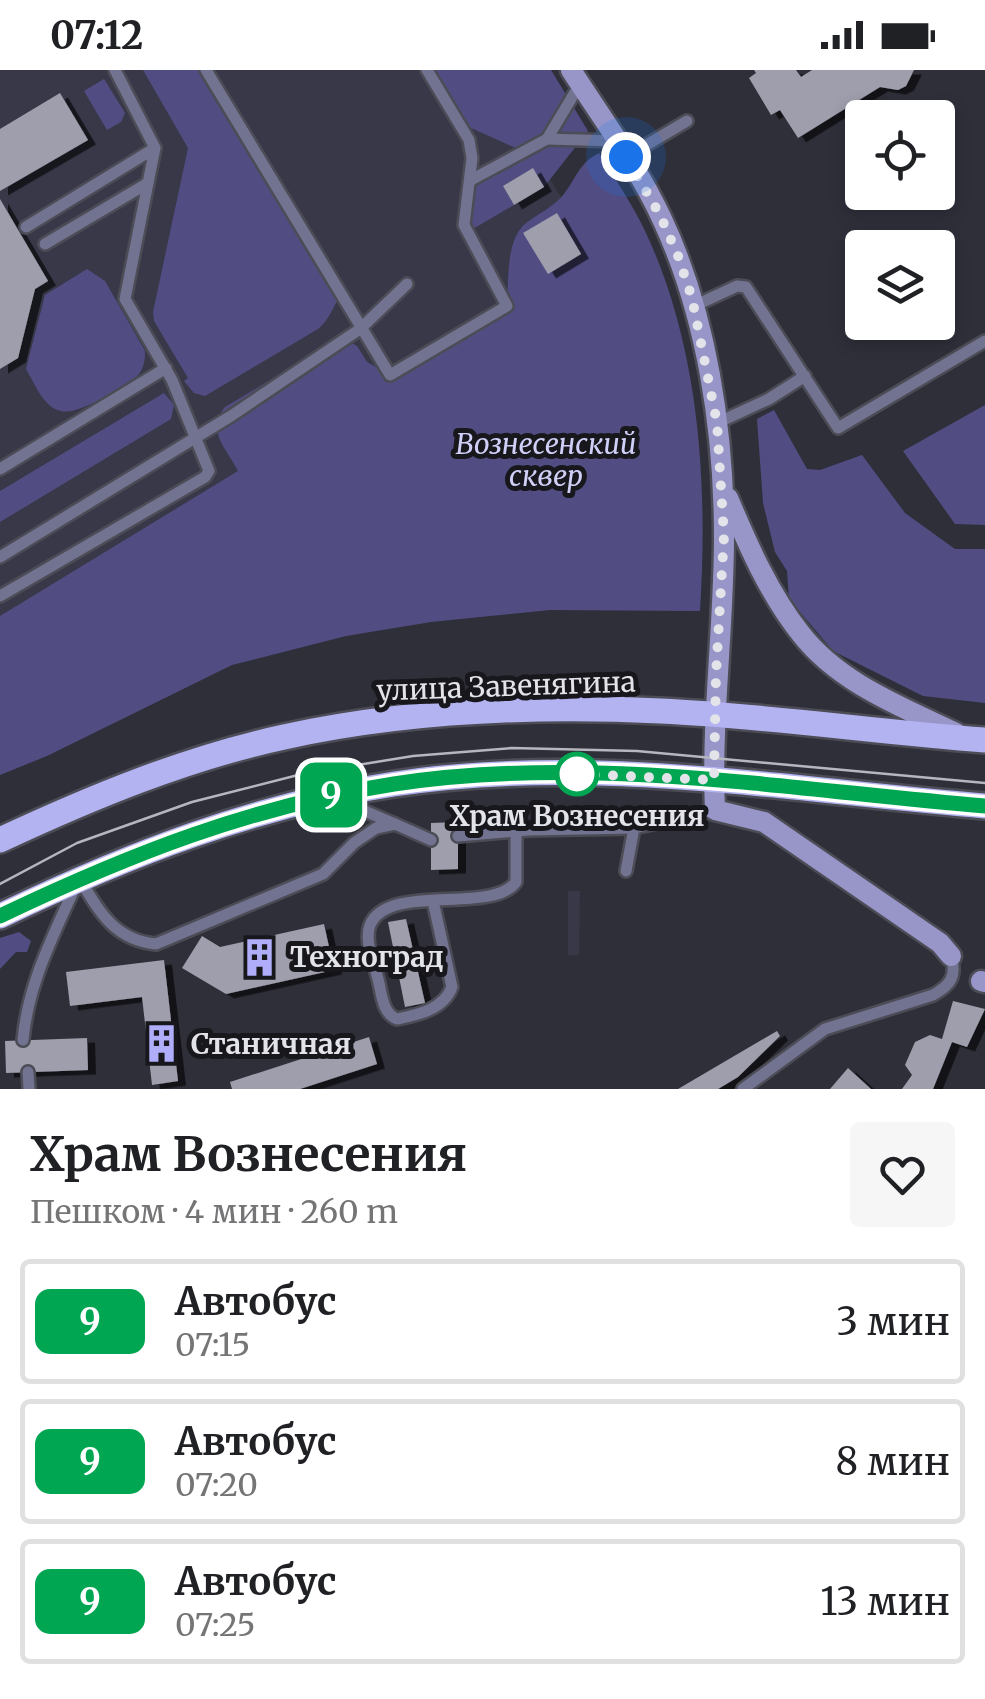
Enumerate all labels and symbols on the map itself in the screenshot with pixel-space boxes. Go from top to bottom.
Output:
your location [601,132,651,182]
park label: Вознесенский cквер [456,426,636,494]
street label: улица Завенягина [376,663,636,709]
marker: Храм Вознесения [556,753,598,795]
line badge: 9 [298,762,364,828]
place label: Храм Вознесения [449,798,705,834]
building icon: Техноград [239,936,281,978]
place label: Техноград [290,939,444,975]
building icon: Станичная [140,1023,182,1065]
place label: Станичная [191,1026,351,1062]

